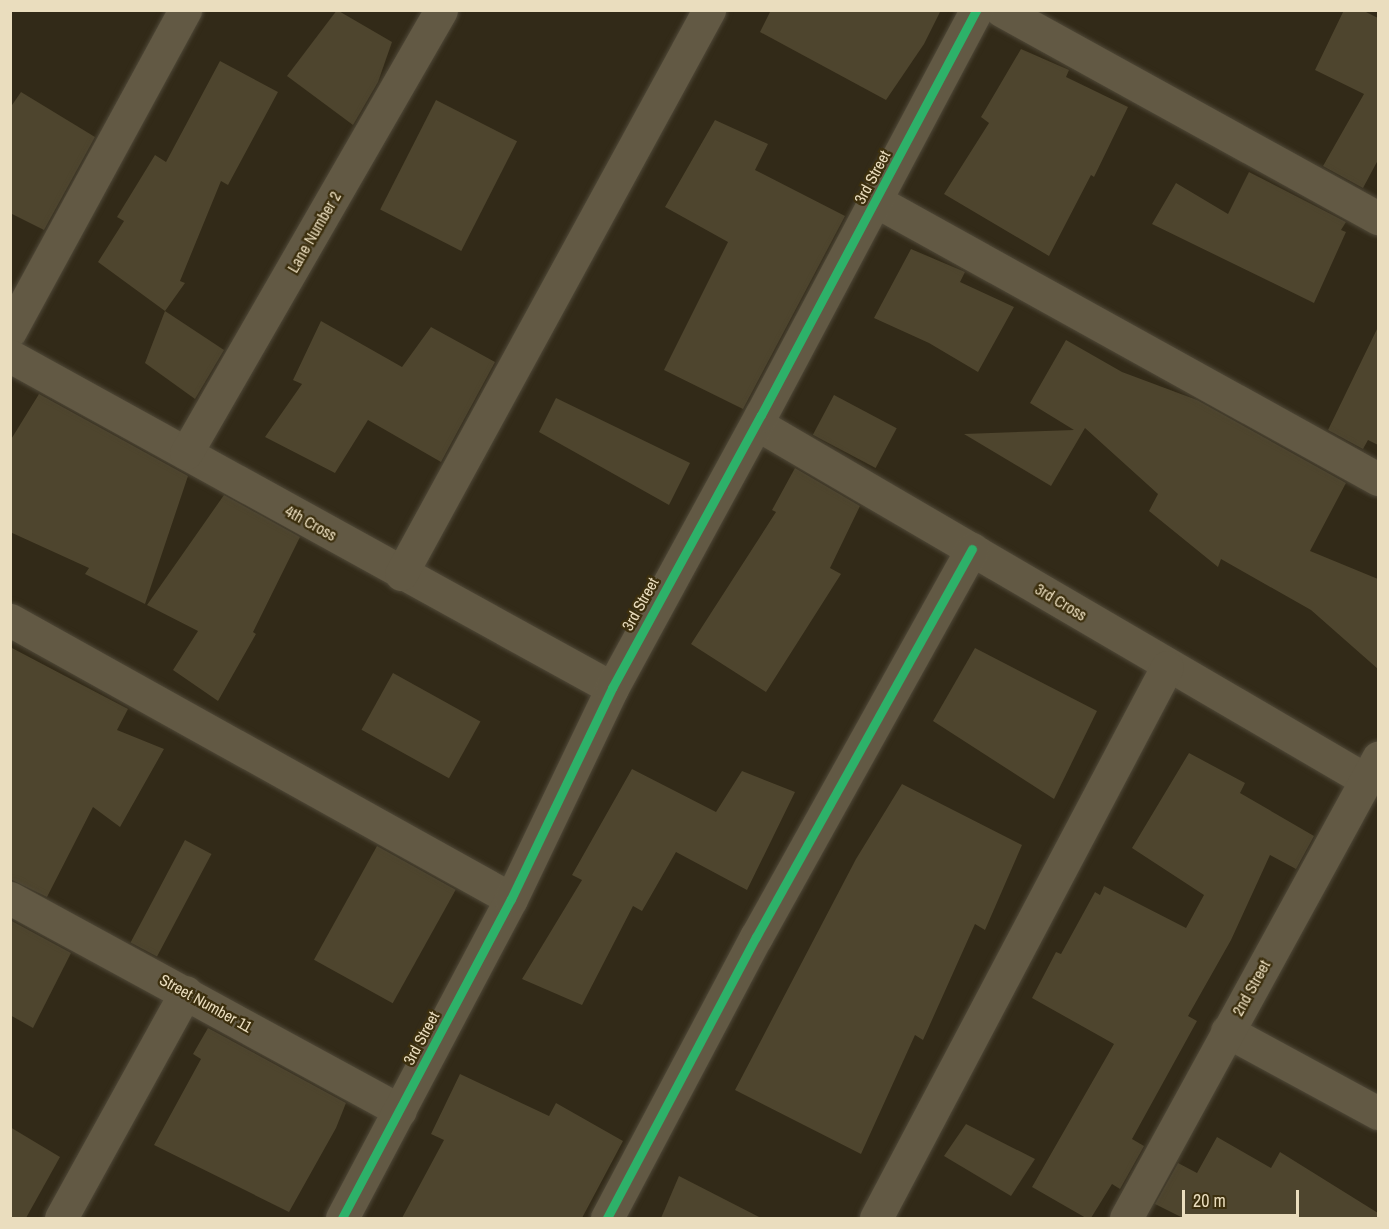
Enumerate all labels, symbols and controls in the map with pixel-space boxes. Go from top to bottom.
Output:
street label: 3rd Street [850,147,894,207]
street label: Lane Number 2 [283,188,345,276]
street label: 4th Cross [282,501,340,545]
street label: 3rd Street [618,574,662,634]
street label: 3rd Cross [1032,579,1090,625]
street label: 2nd Street [1228,957,1274,1019]
street label: Street Number 11 [156,970,256,1036]
street label: 3rd Street [399,1008,443,1068]
scale bar [1185,1178,1302,1216]
text: 20 m [1193,1188,1226,1213]

